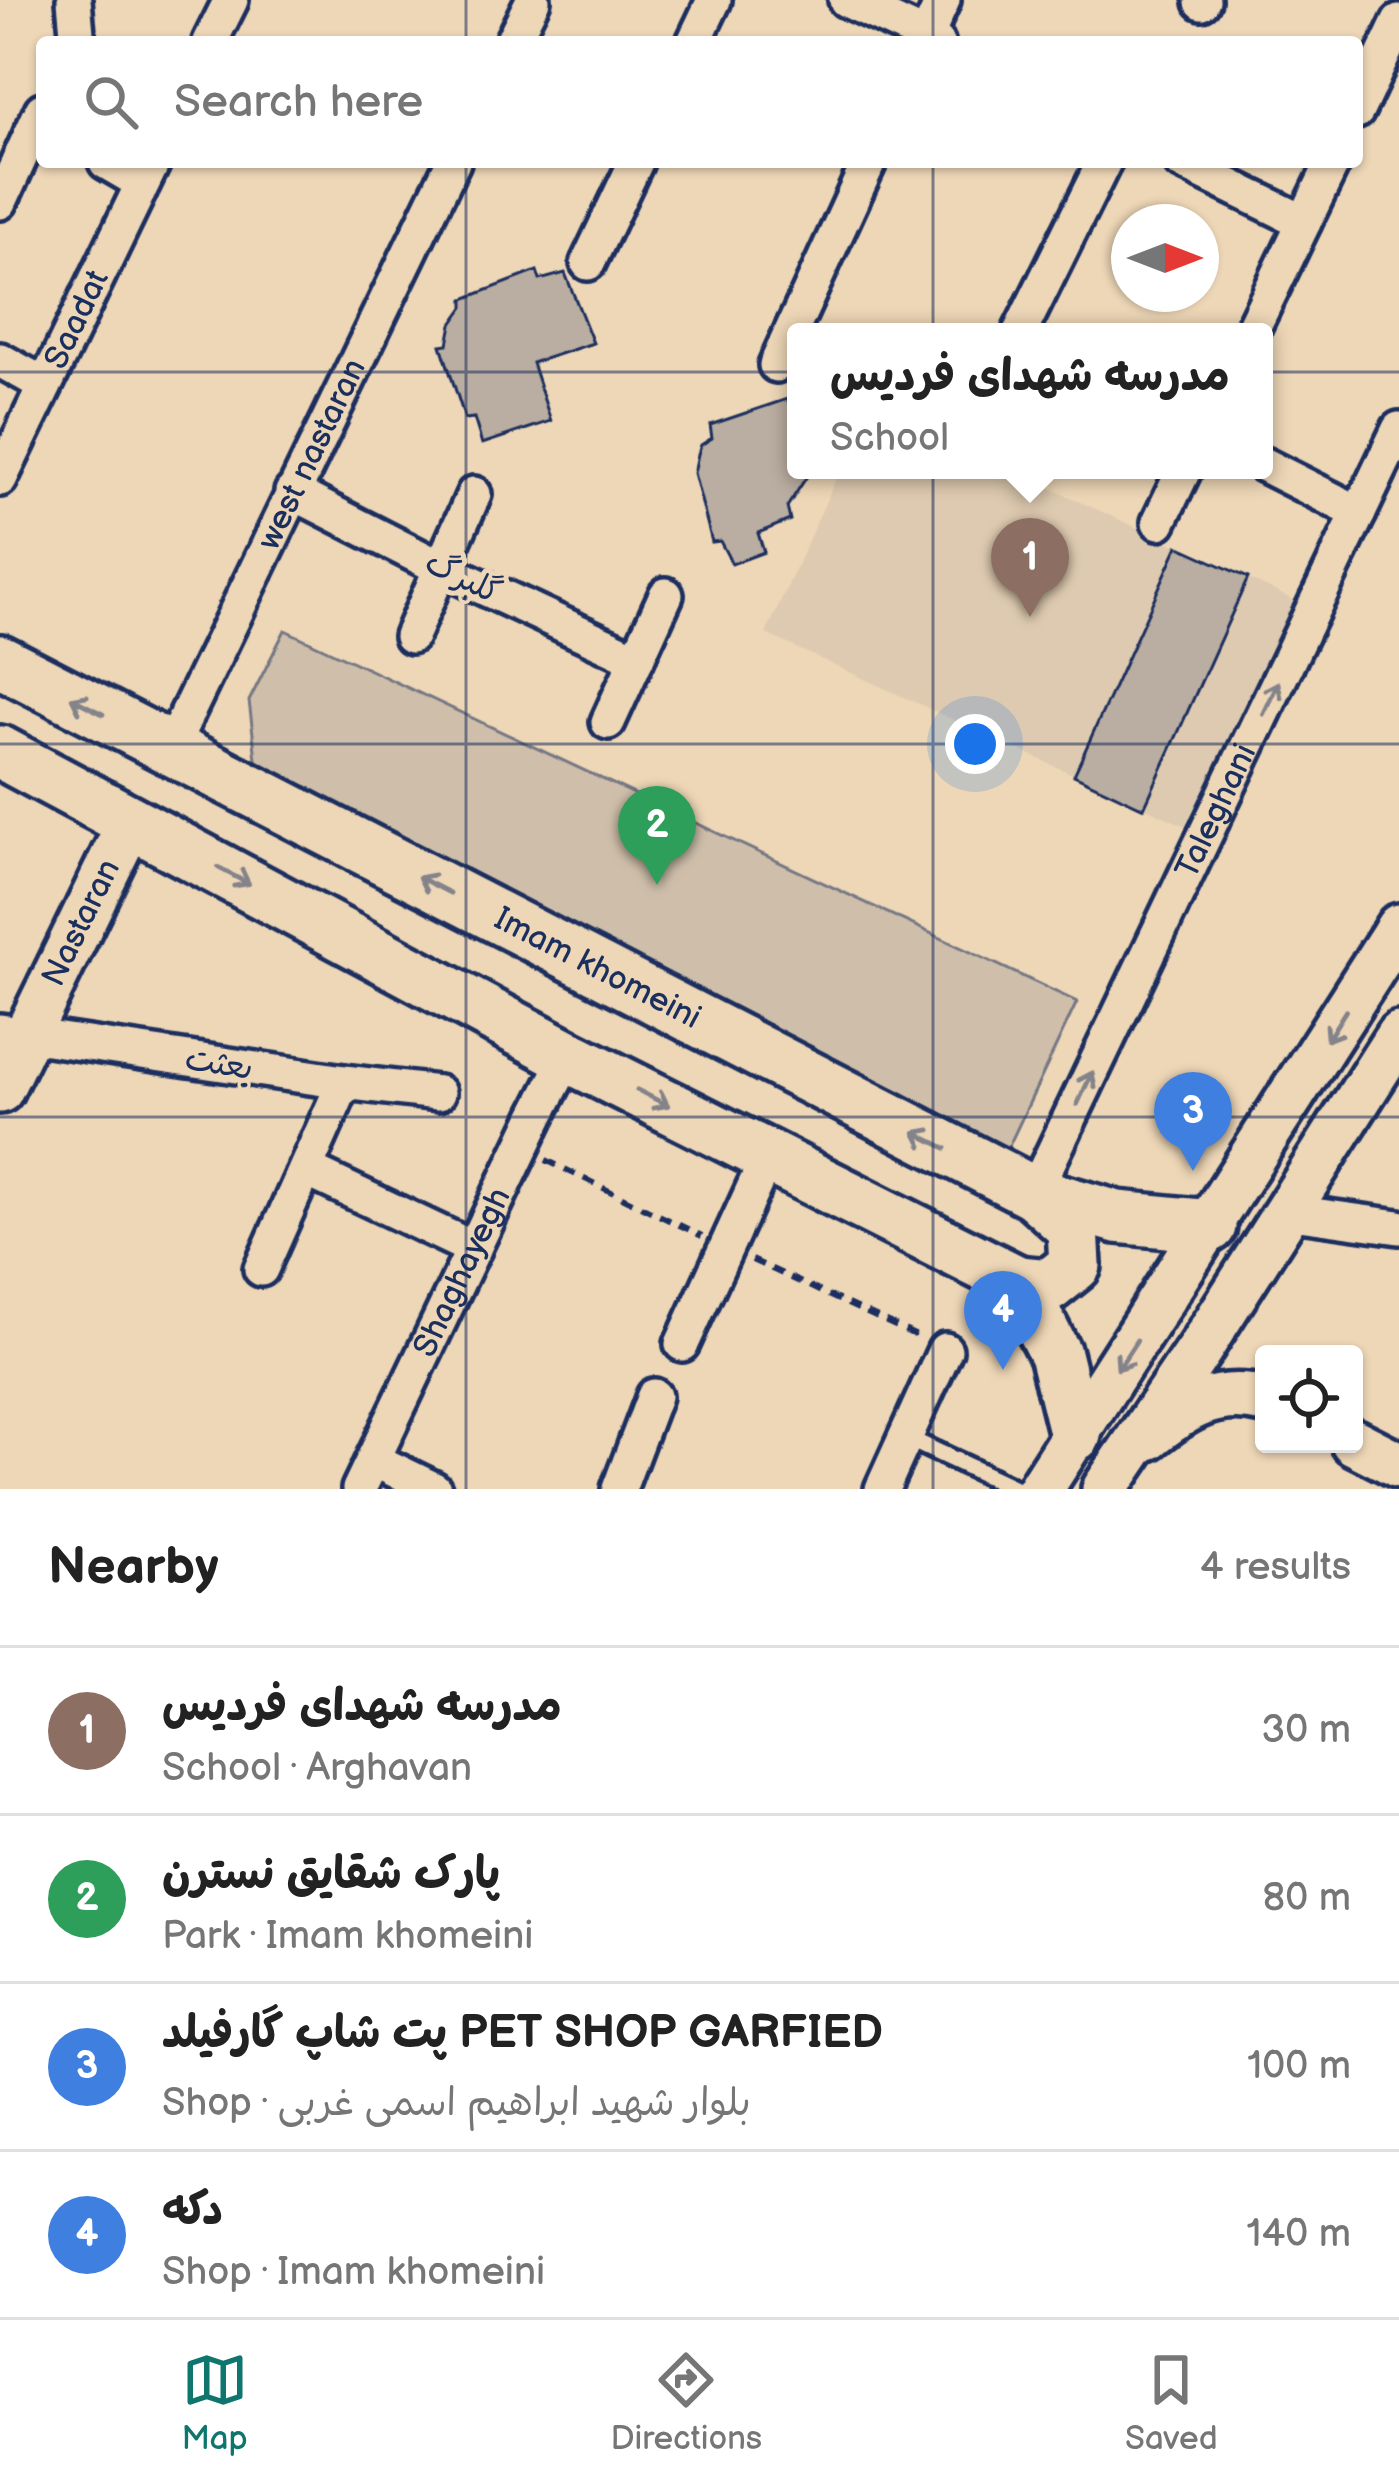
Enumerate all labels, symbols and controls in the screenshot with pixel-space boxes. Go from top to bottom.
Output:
search box [36,36,1363,168]
icon: search [78,69,144,135]
text: Search here [174,75,423,130]
north arrow [1111,204,1219,312]
street label: Saadat [36,264,118,376]
popup [787,323,1273,479]
text: مدرسه شهدای فردیس [830,349,1230,404]
street label: west nastaran [249,353,375,556]
text: School [830,415,949,462]
pin: 1 [991,518,1069,617]
street label: گلبرگ [418,543,508,613]
one-way arrow [1261,681,1283,717]
one-way arrow [71,694,106,717]
your location [945,714,1005,774]
street label: Taleghani [1167,738,1265,885]
pin: 2 [618,786,696,885]
street label: Nastaran [34,853,129,993]
one-way arrow [216,865,251,888]
one-way arrow [417,872,452,895]
street label: Imam khomeini [488,899,707,1038]
one-way arrow [1324,1008,1349,1042]
street label: بعثت [182,1039,256,1089]
one-way arrow [1075,1070,1097,1106]
pin: 3 [1154,1072,1232,1171]
one-way arrow [635,1088,670,1111]
one-way arrow [913,1127,949,1150]
street label: Shaghayegh [405,1181,520,1363]
pin: 4 [964,1271,1042,1370]
one-way arrow [1114,1337,1139,1371]
map controls [1255,1345,1363,1453]
button: locate [1255,1345,1363,1453]
text: Nearby [48,1537,219,1598]
text: 4 results [1200,1544,1351,1591]
text: مدرسه شهدای فردیس [162,1679,562,1734]
text: 1 [79,1707,95,1754]
text: 30 m [1261,1707,1351,1754]
text: School · Arghavan [162,1745,472,1792]
text: پارک شقایق نسترن [162,1847,500,1902]
text: 2 [75,1875,99,1922]
text: 80 m [1263,1875,1351,1922]
text: Park · Imam khomeini [162,1913,533,1960]
text: پت شاپ گارفیلد PET SHOP GARFIED [162,2006,883,2061]
text: 3 [76,2043,98,2090]
text: 100 m [1247,2043,1351,2090]
text: Shop · بلوار شهید ابراهیم اسمی غربی [162,2080,751,2127]
text: دکه [162,2183,223,2238]
text: 4 [76,2211,98,2258]
text: 140 m [1246,2211,1351,2258]
text: Shop · Imam khomeini [162,2249,545,2296]
tab: Map [181,2347,248,2459]
tab: Directions [610,2347,762,2459]
tab: Saved [1125,2347,1218,2459]

